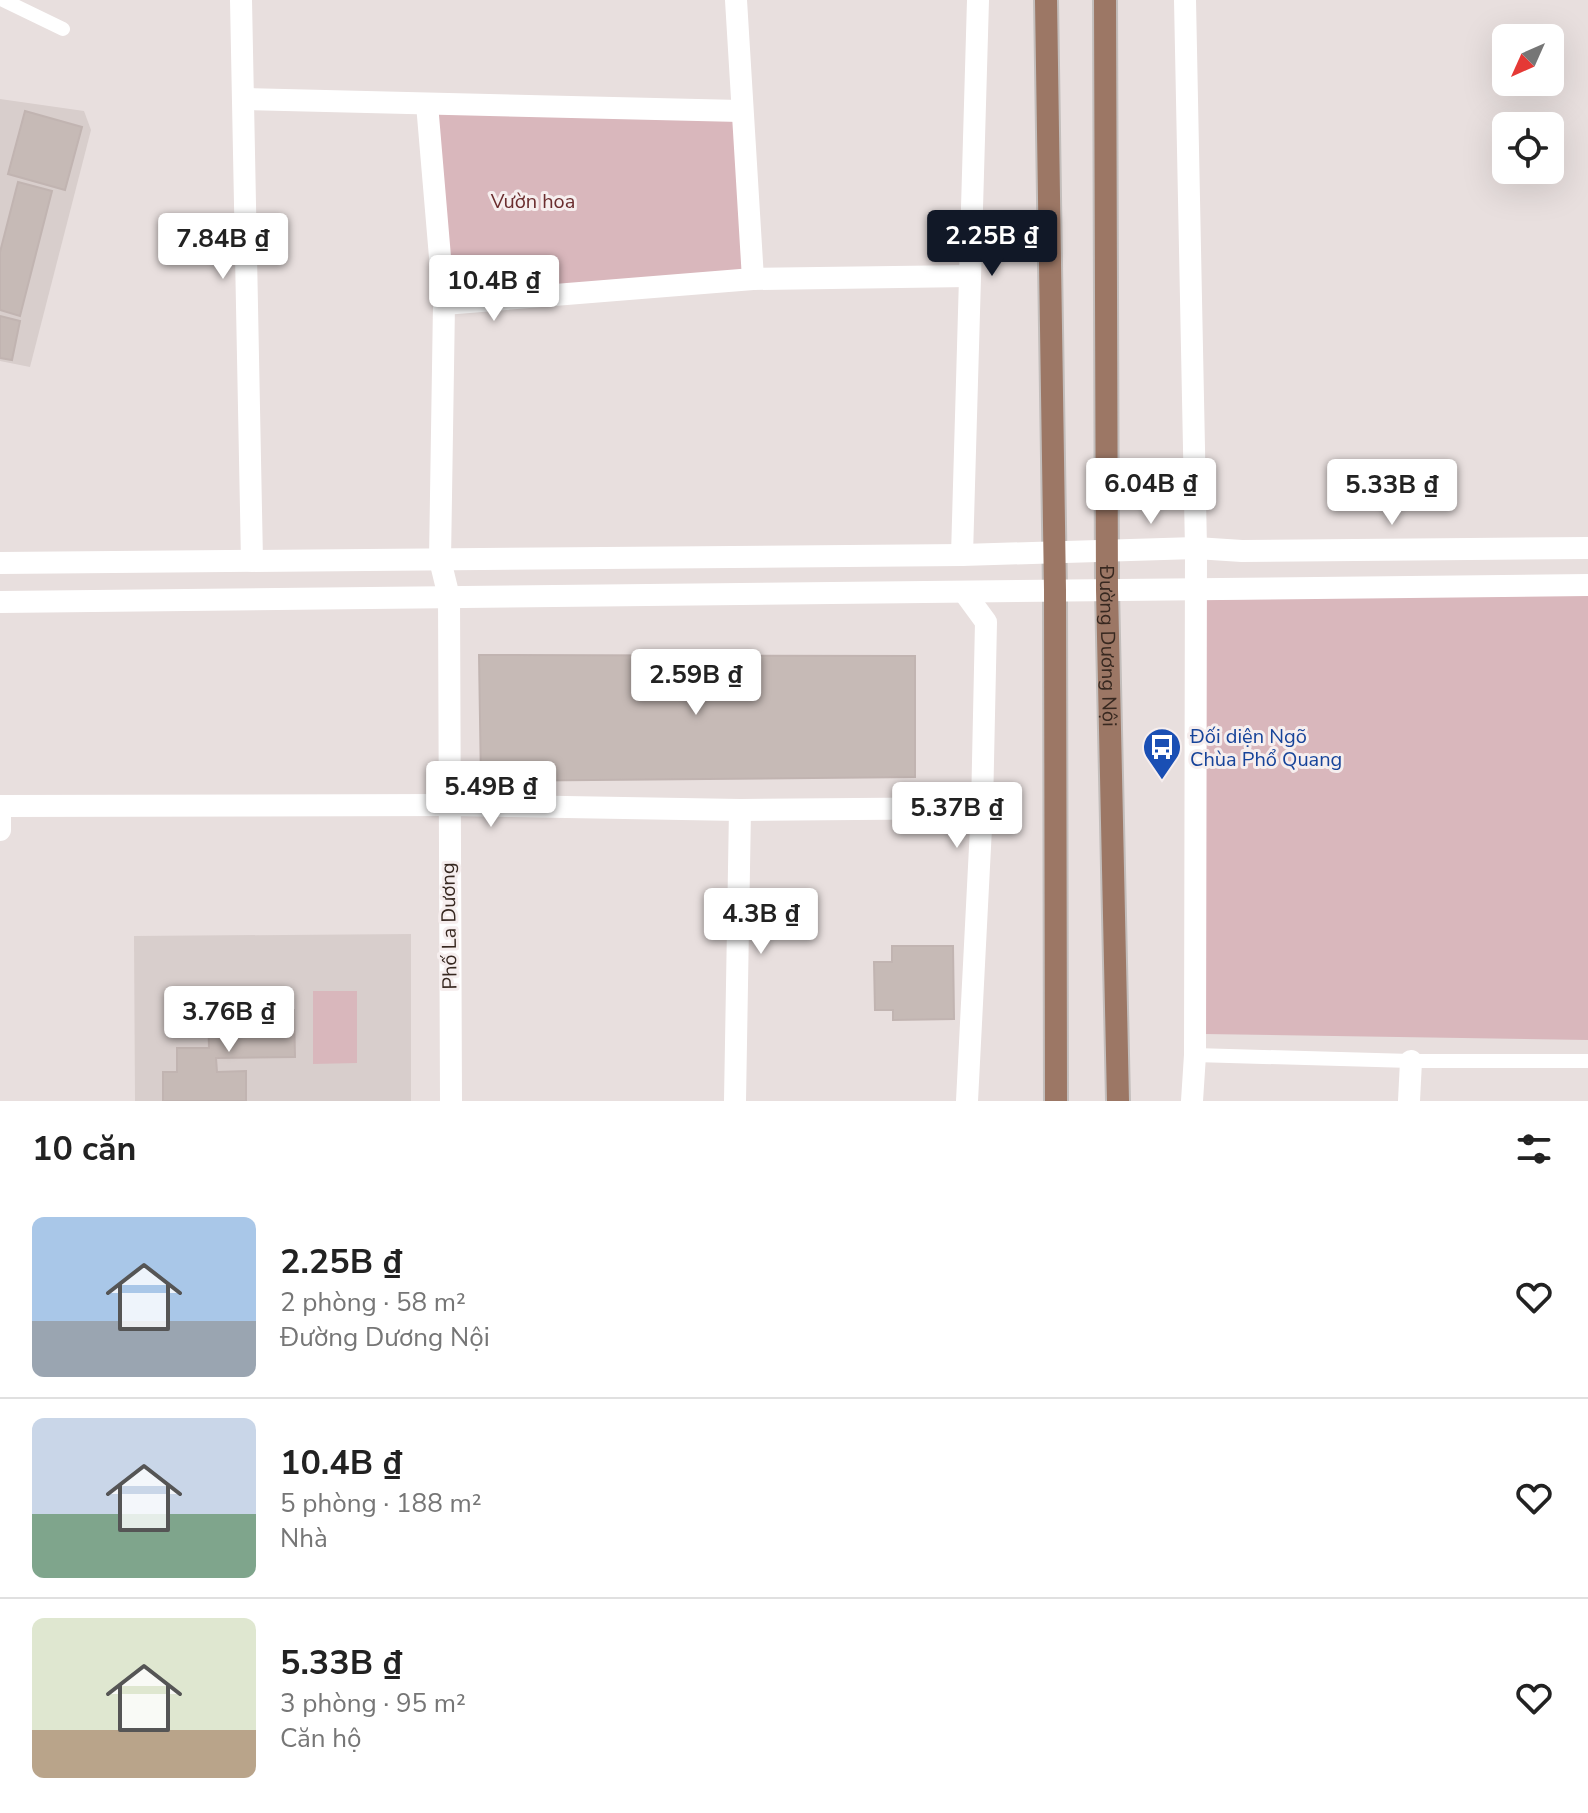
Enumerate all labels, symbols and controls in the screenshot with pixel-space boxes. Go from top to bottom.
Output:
north arrow [1492,24,1564,96]
map controls [1492,24,1564,184]
button: locate [1492,112,1564,184]
park label: Vườn hoa [490,188,575,215]
pin: 2.25B ₫ [918,210,1066,278]
pin: 7.84B ₫ [149,213,297,281]
text: 2.25B ₫ [945,218,1039,253]
text: 7.84B ₫ [176,221,270,256]
pin: 10.4B ₫ [420,255,568,323]
text: 10.4B ₫ [447,263,541,298]
pin: 6.04B ₫ [1077,458,1225,526]
pin: 5.33B ₫ [1318,459,1466,527]
text: 6.04B ₫ [1104,466,1198,501]
text: 5.33B ₫ [1345,467,1439,502]
street label: Đường Dương Nội [1093,564,1123,727]
pin: 2.59B ₫ [622,649,770,717]
text: 2.59B ₫ [649,657,743,692]
place label: Đối diện Ngõ Chùa Phổ Quang [1189,723,1342,773]
bus stop icon: Đối diện Ngõ Chùa Phổ Quang [1141,726,1183,781]
pin: 5.49B ₫ [417,761,565,829]
text: 5.49B ₫ [444,769,538,804]
pin: 5.37B ₫ [883,782,1031,850]
text: 5.37B ₫ [910,790,1004,825]
street label: Phố La Dương [434,862,464,990]
pin: 4.3B ₫ [696,888,826,956]
text: 4.3B ₫ [722,896,800,931]
pin: 3.76B ₫ [155,986,303,1054]
text: 3.76B ₫ [182,994,276,1029]
text: 10 căn [32,1126,136,1172]
icon: filters [1512,1127,1556,1171]
text: 2.25B ₫ [280,1239,403,1285]
icon: home [96,1249,192,1345]
icon: heart [1512,1275,1556,1319]
text: 2 phòng · 58 m² [280,1285,466,1320]
text: Đường Dương Nội [280,1320,490,1355]
text: 10.4B ₫ [280,1440,403,1486]
icon: home [96,1450,192,1546]
icon: heart [1512,1476,1556,1520]
text: 5 phòng · 188 m² [280,1486,482,1521]
text: Nhà [280,1521,328,1556]
text: 5.33B ₫ [280,1640,403,1686]
icon: home [96,1650,192,1746]
icon: heart [1512,1676,1556,1720]
text: 3 phòng · 95 m² [280,1686,466,1721]
text: Căn hộ [280,1721,362,1756]

